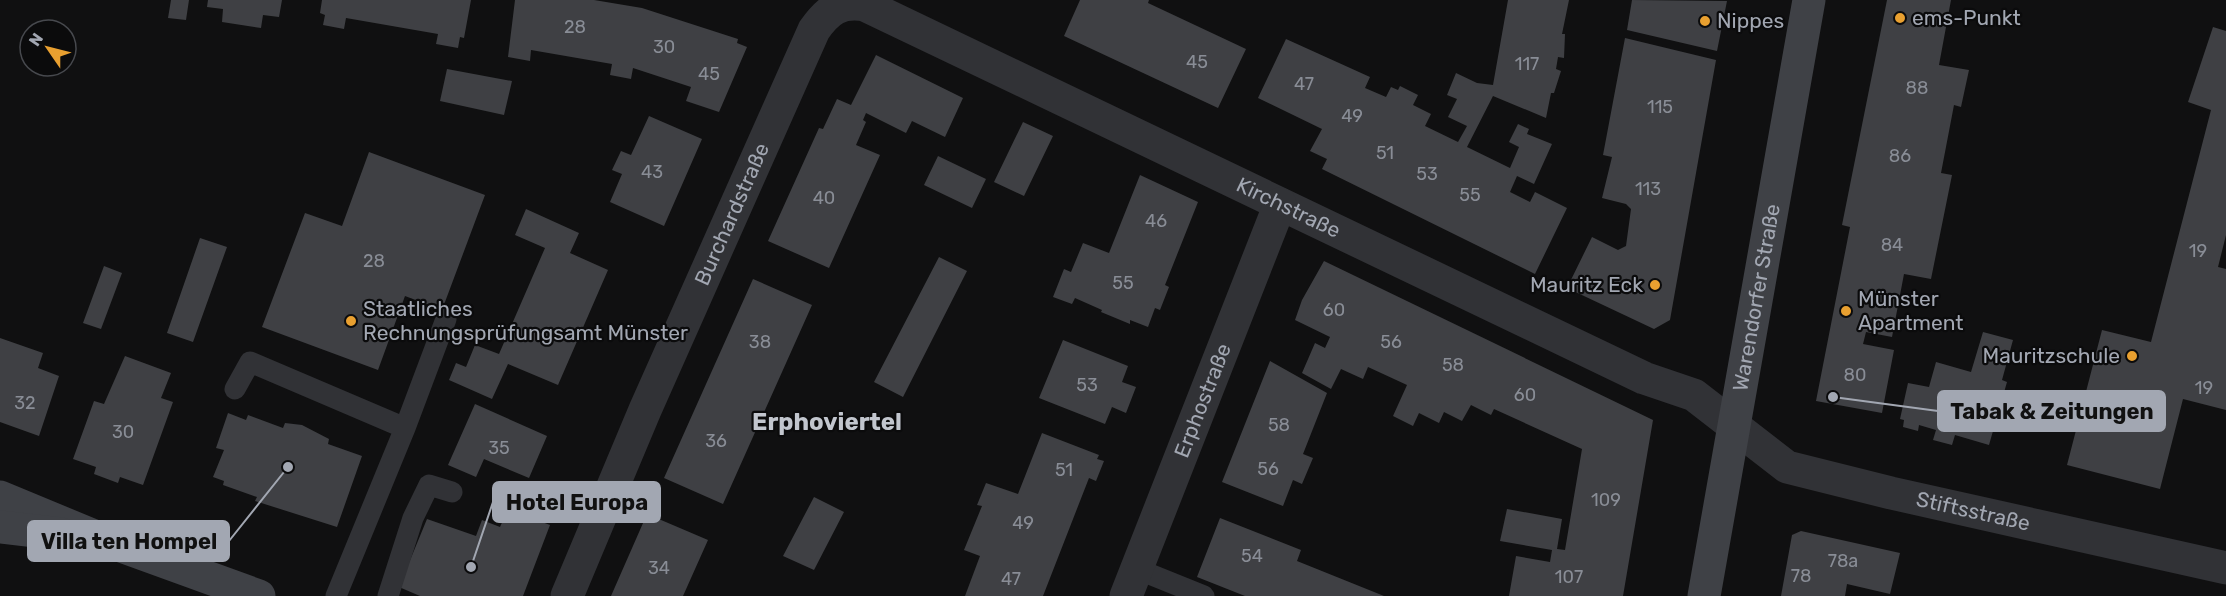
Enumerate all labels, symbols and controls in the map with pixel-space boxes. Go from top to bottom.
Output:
place label: ems-Punkt [1912,5,2021,30]
place label: Nippes [1717,8,1784,33]
marker: ems-Punkt [1893,11,1907,25]
marker: Nippes [1698,14,1712,28]
house number: 28 [564,16,586,38]
north arrow [18,18,78,78]
text: N [25,30,47,50]
house number: 30 [653,36,675,58]
house number: 45 [1186,51,1208,73]
house number: 117 [1515,53,1539,75]
house number: 45 [698,63,720,85]
house number: 47 [1294,73,1314,95]
house number: 88 [1906,77,1928,99]
house number: 115 [1647,96,1673,118]
house number: 49 [1341,105,1363,127]
street label: Burchardstraße [689,139,774,289]
house number: 51 [1376,142,1394,164]
house number: 86 [1889,145,1911,167]
house number: 43 [641,161,663,183]
house number: 53 [1416,163,1438,185]
street label: Kirchstraße [1233,172,1345,243]
house number: 113 [1635,178,1661,200]
house number: 55 [1459,184,1481,206]
house number: 40 [813,187,835,209]
street label: Warendorfer Straße [1727,202,1785,393]
house number: 46 [1145,210,1167,232]
house number: 84 [1881,234,1903,256]
house number: 19 [2189,240,2207,262]
house number: 28 [363,250,385,272]
house number: 55 [1112,272,1134,294]
place label: Mauritz Eck [1530,272,1643,297]
marker: Mauritz Eck [1648,278,1662,292]
place label: Münster Apartment [1858,286,1964,335]
place label: Staatliches Rechnungsprüfungsamt Münster [363,296,688,345]
house number: 60 [1323,299,1345,321]
marker: Münster Apartment [1839,304,1853,318]
marker: Staatliches Rechnungsprüfungsamt Münster [344,314,358,328]
house number: 38 [749,331,771,353]
house number: 56 [1380,331,1402,353]
street label: Erphostraße [1169,340,1236,461]
place label: Mauritzschule [1983,343,2120,368]
marker: Mauritzschule [2125,349,2139,363]
house number: 58 [1442,354,1464,376]
house number: 80 [1844,364,1866,386]
house number: 53 [1076,374,1098,396]
house number: 19 [2195,377,2213,399]
house number: 60 [1514,384,1536,406]
callout: Tabak & Zeitungen [1938,391,2165,431]
house number: 32 [14,392,36,414]
text: Tabak & Zeitungen [1950,398,2154,425]
district label: Erphoviertel [752,408,902,436]
house number: 58 [1268,414,1290,436]
house number: 30 [112,421,134,443]
house number: 36 [705,430,727,452]
house number: 35 [488,437,510,459]
house number: 56 [1257,458,1279,480]
house number: 51 [1055,459,1073,481]
callout: Hotel Europa [493,482,660,522]
street label: Stiftsstraße [1914,486,2033,536]
text: Hotel Europa [506,489,648,516]
house number: 109 [1591,489,1621,511]
house number: 49 [1012,512,1034,534]
callout: Villa ten Hompel [28,521,229,561]
text: Villa ten Hompel [41,528,217,555]
house number: 54 [1241,545,1263,567]
house number: 78a [1828,550,1858,572]
house number: 34 [648,557,670,579]
house number: 78 [1791,565,1811,587]
house number: 107 [1555,566,1583,588]
house number: 47 [1001,568,1021,590]

